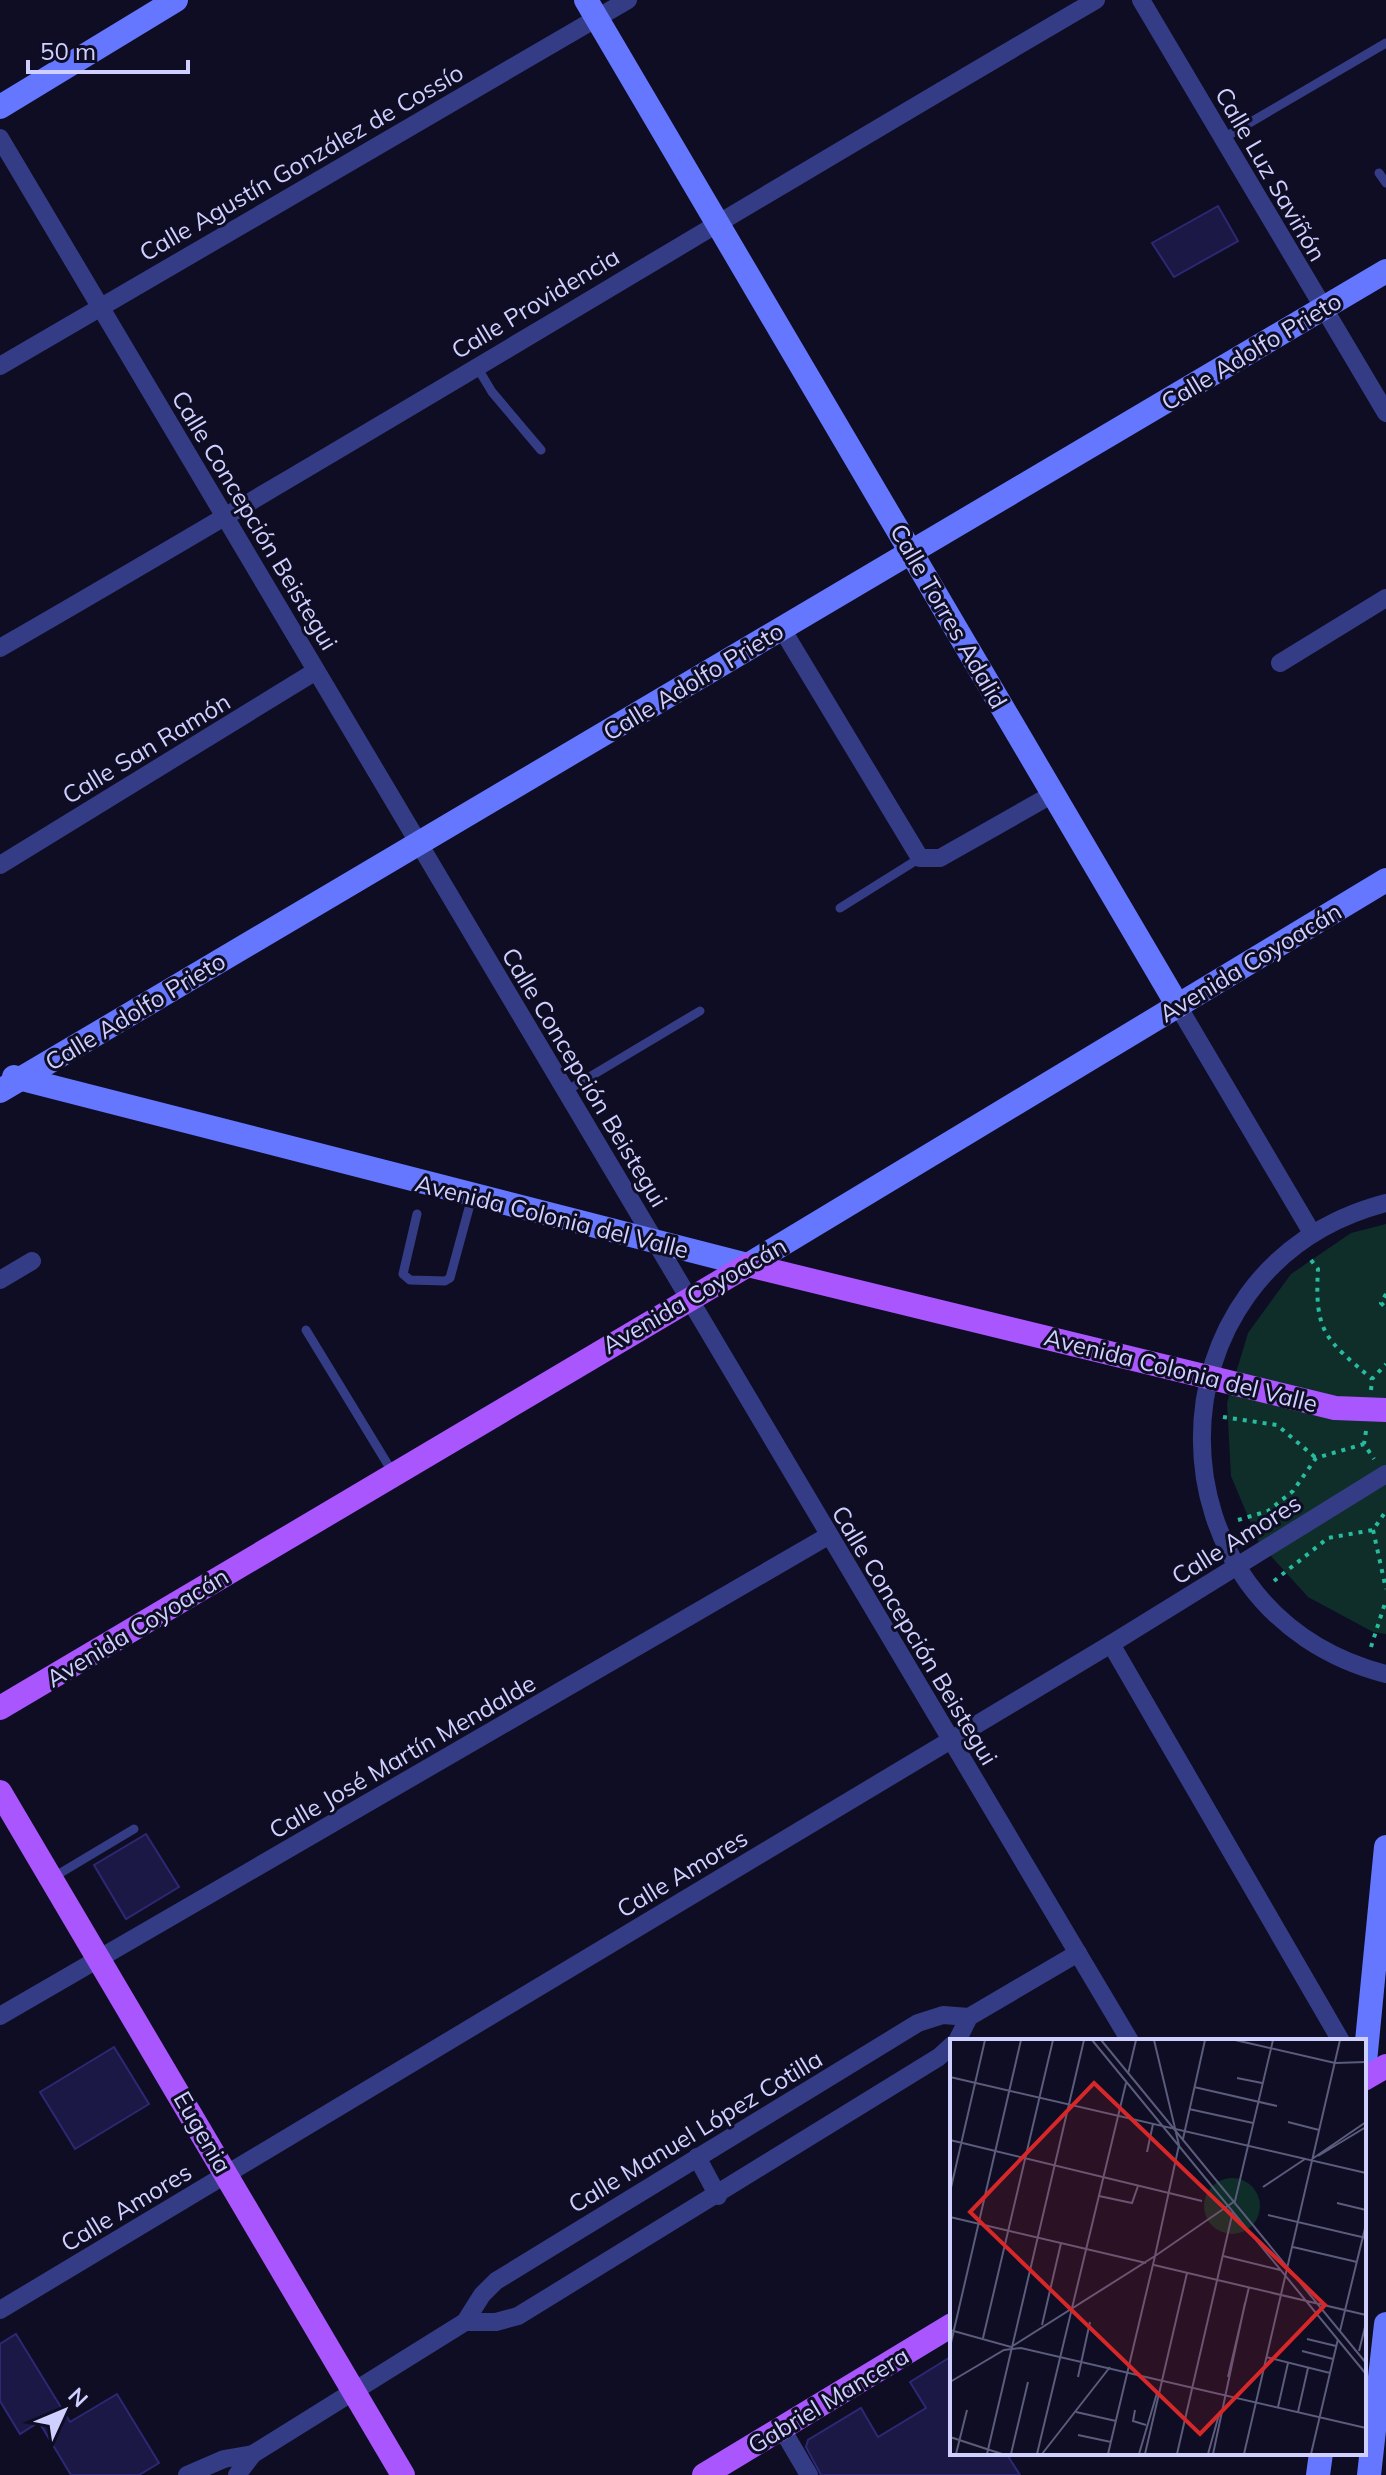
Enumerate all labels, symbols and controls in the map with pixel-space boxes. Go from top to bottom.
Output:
scale bar [28,24,188,74]
text: 50 m [40,36,96,66]
street label: Calle Agustín González de Cossío [134,57,468,267]
street label: Calle Luz Saviñón [1209,82,1333,266]
street label: Calle Providencia [446,241,624,365]
street label: Calle Adolfo Prieto [1155,285,1347,417]
street label: Calle Concepción Beistegui [166,385,344,655]
street label: Calle Torres Adalid [884,518,1014,714]
street label: Calle Adolfo Prieto [597,615,789,747]
street label: Calle San Ramón [57,686,235,810]
street label: Avenida Coyoacán [1153,896,1347,1028]
street label: Calle Concepción Beistegui [496,942,674,1212]
street label: Calle Adolfo Prieto [39,945,231,1077]
street label: Avenida Colonia del Valle [412,1168,692,1264]
street label: Avenida Coyoacán [597,1230,791,1360]
street label: Avenida Colonia del Valle [1041,1322,1321,1418]
street label: Calle Amores [1166,1487,1306,1591]
street label: Calle Concepción Beistegui [826,1500,1004,1770]
street label: Avenida Coyoacán [40,1561,234,1693]
street label: Calle José Martín Mendalde [264,1667,540,1845]
street label: Calle Amores [611,1822,753,1924]
inset map [950,2039,1366,2455]
street label: Calle Manuel López Cotilla [563,2043,827,2219]
street label: Eugenia [168,2086,238,2178]
street label: Calle Amores [55,2156,197,2258]
street label: Gabriel Mancera [742,2340,914,2460]
north arrow [24,2371,104,2451]
text: N [63,2381,94,2413]

